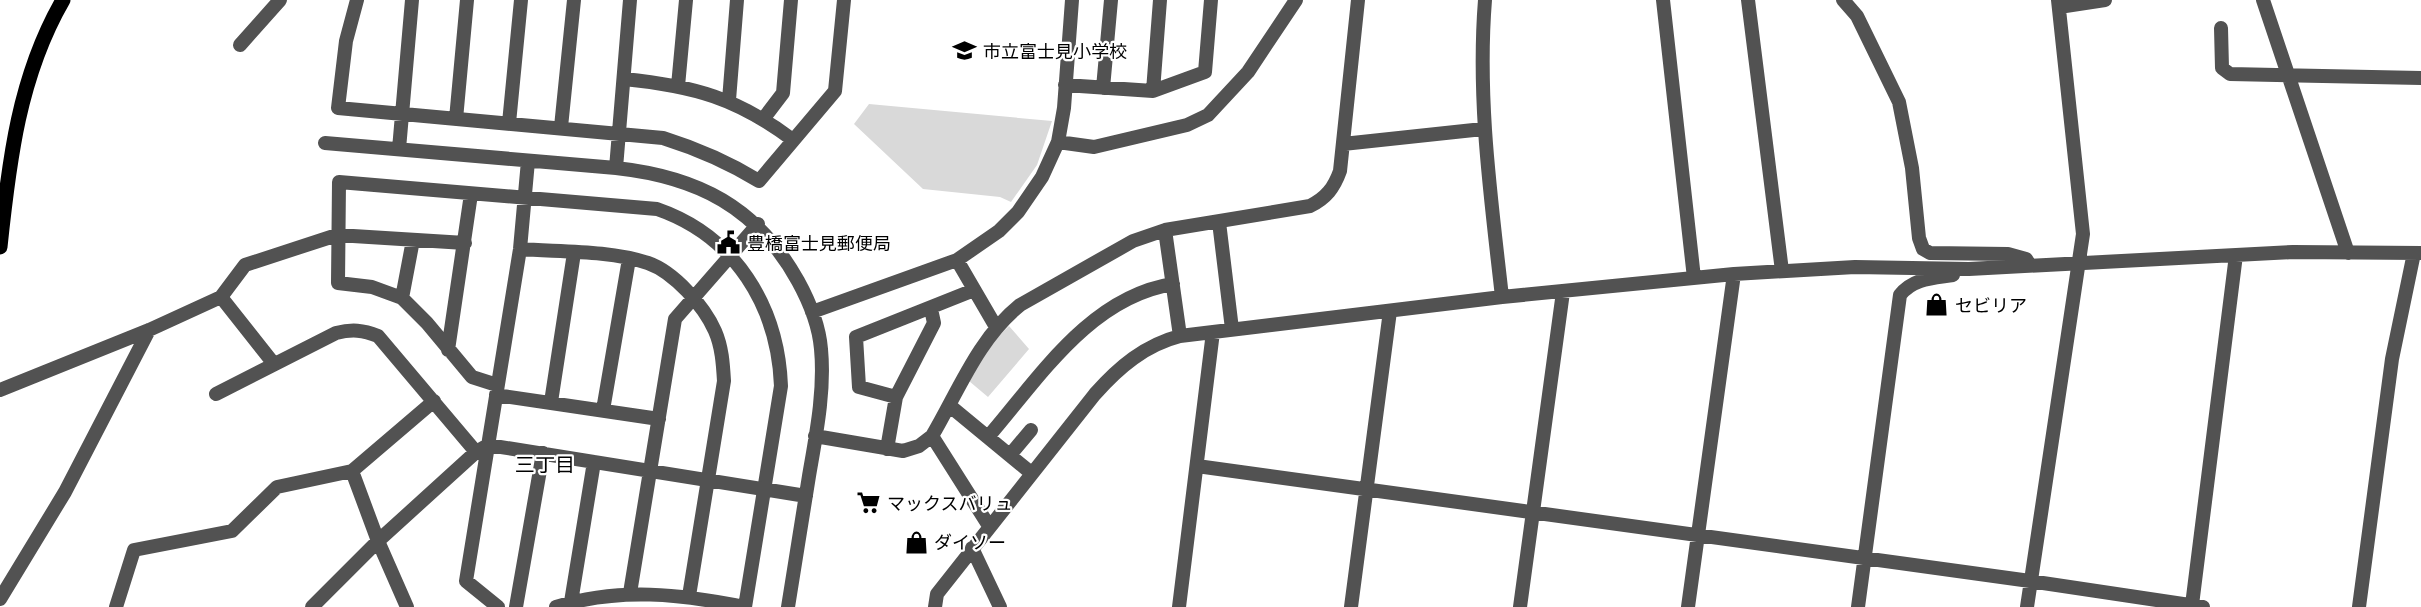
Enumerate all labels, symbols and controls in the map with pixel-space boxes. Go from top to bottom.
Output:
school or university icon: 市立富士見小学校 [952,38,978,64]
place label: 市立富士見小学校 [983,40,1127,63]
public building icon: 豊橋富士見郵便局 [716,230,742,256]
place label: 豊橋富士見郵便局 [747,232,891,255]
shop icon: セビリア [1924,292,1950,318]
place label: セビリア [1955,294,2027,317]
district label: 三丁目 [515,451,575,478]
supermarket icon: マックスバリュ [856,490,882,516]
place label: マックスバリュ [887,492,1012,515]
shop icon: ダイソー [903,529,929,555]
place label: ダイソー [934,531,1006,554]

